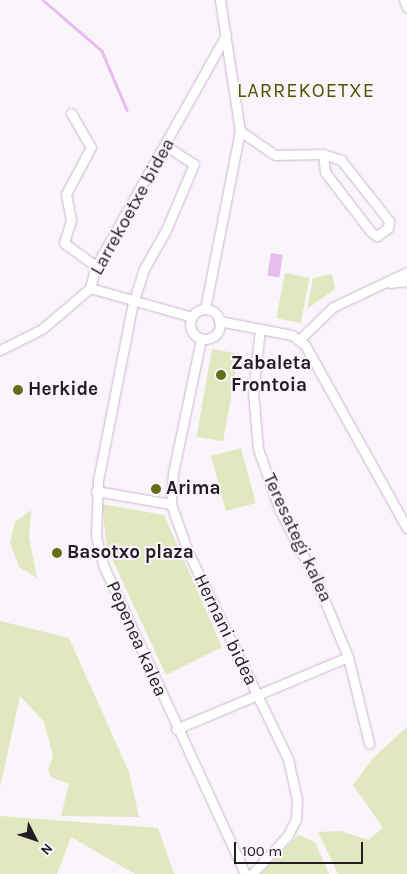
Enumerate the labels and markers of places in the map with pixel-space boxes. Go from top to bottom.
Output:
place label: Zabaleta Frontoia [231,353,311,397]
marker: Zabaleta Frontoia [215,369,227,381]
place label: Herkide [28,379,98,401]
marker: Herkide [12,384,24,396]
place label: Arima [166,478,221,500]
marker: Arima [150,483,162,495]
place label: Basotxo plaza [67,542,194,564]
marker: Basotxo plaza [51,547,63,559]

